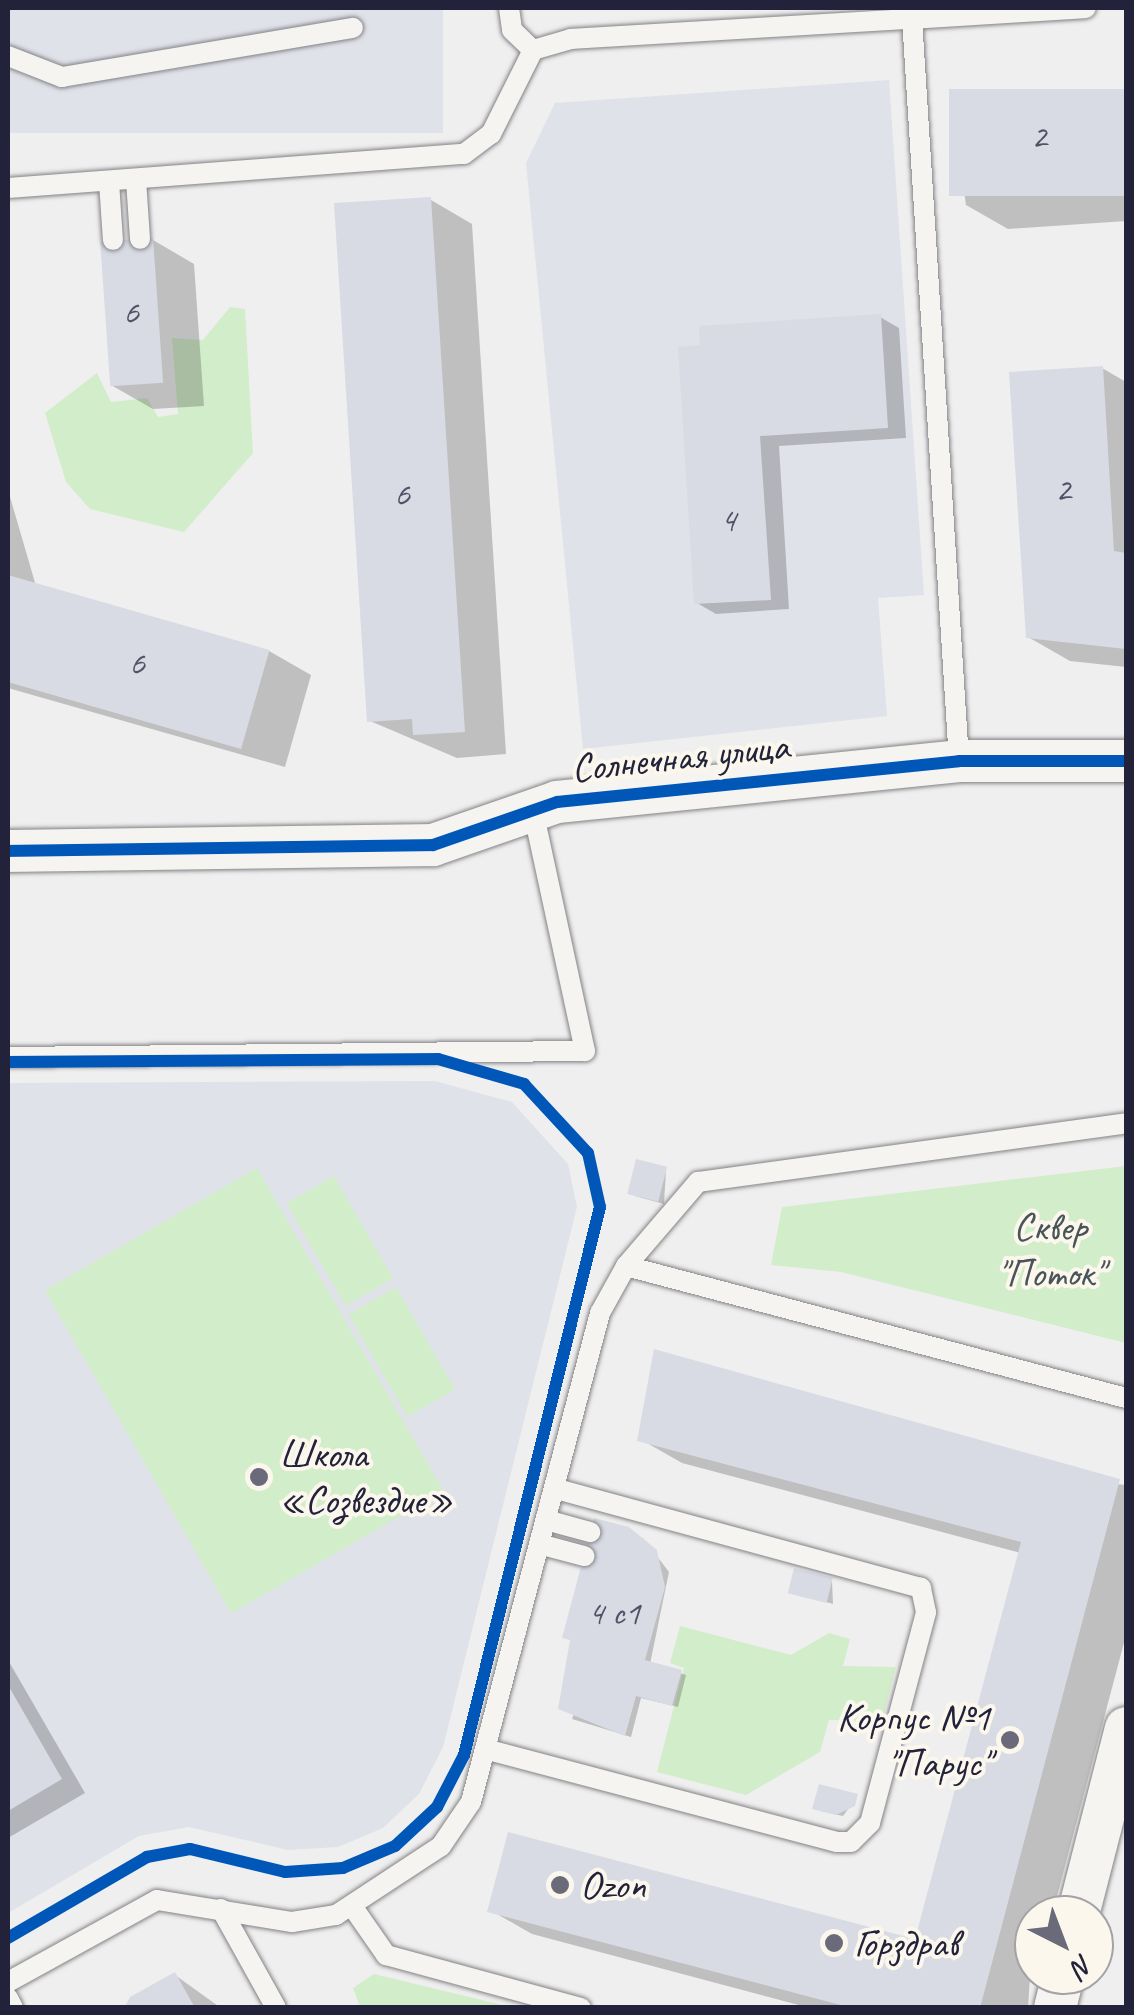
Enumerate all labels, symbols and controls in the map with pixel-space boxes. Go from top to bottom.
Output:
house number: 2 [1031,115,1047,157]
house number: 6 [123,291,139,333]
house number: 2 [1055,468,1071,510]
house number: 6 [394,473,410,515]
house number: 4 [720,499,736,541]
house number: 6 [129,642,145,684]
street label: Солнечная улица [567,722,793,792]
park label: Сквер "Поток" [997,1203,1103,1297]
place label: Школа «Созвездие» [279,1430,453,1524]
marker: Школа «Созвездие» [248,1466,270,1488]
house number: 4 с1 [588,1592,640,1634]
place label: Корпус №1 "Парус" [837,1693,990,1787]
marker: Корпус №1 "Парус" [999,1729,1021,1751]
place label: Ozon [580,1861,646,1909]
marker: Ozon [549,1874,571,1896]
north arrow [1014,1895,1114,1995]
place label: Горздрав [854,1919,958,1967]
marker: Горздрав [823,1932,845,1954]
text: N [1065,1947,1101,1985]

